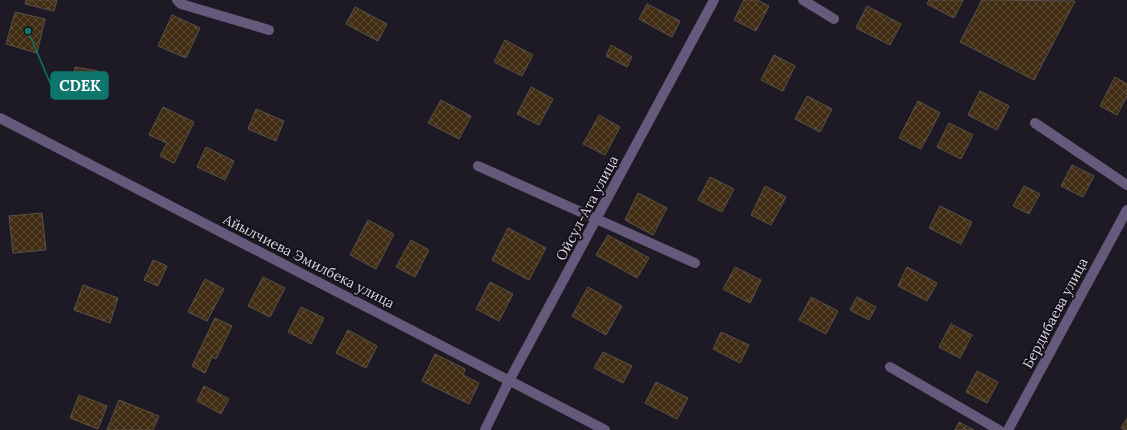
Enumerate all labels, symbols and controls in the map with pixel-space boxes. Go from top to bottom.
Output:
callout: CDEK [51,72,108,99]
text: CDEK [59,76,101,95]
street label: Ойсул-Ата улица [552,152,622,264]
street label: Айылчиева Эмилбека улица [220,209,398,312]
street label: Бердибаева улица [1018,255,1092,371]

